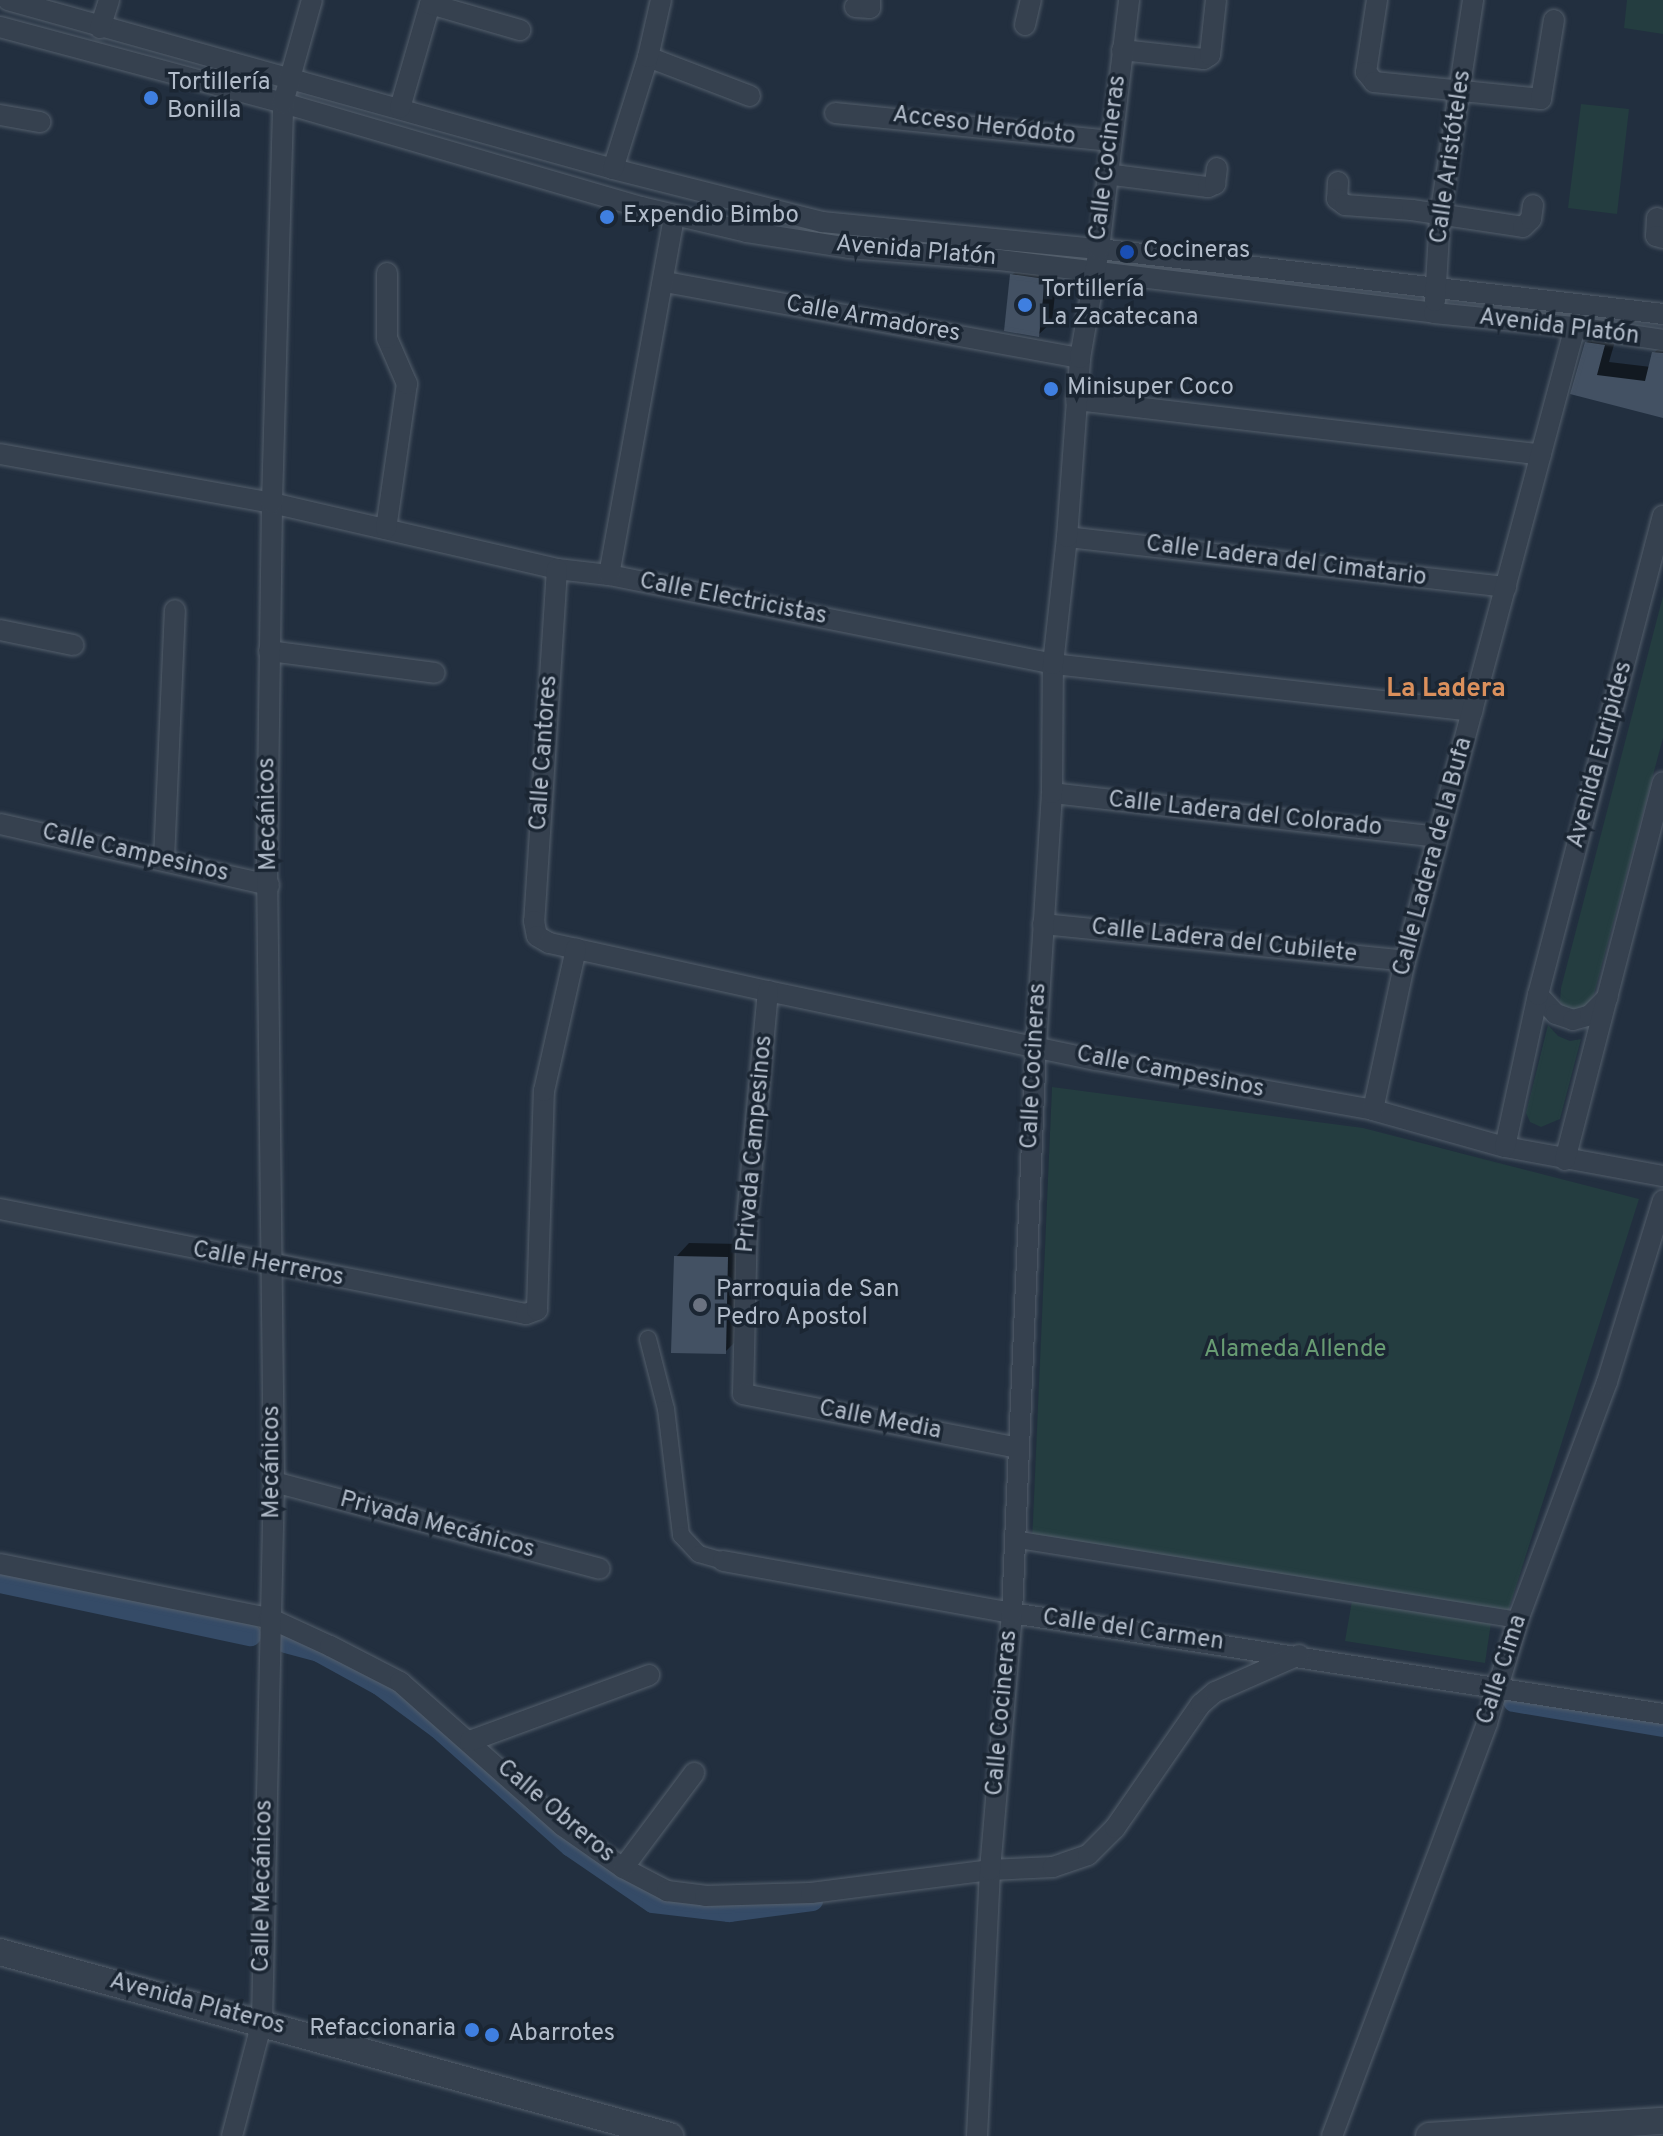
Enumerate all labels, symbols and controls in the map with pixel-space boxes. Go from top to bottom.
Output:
street label: Calle Aristóteles [1425,68,1479,246]
place label: Tortillería Bonilla [167,70,270,126]
street label: Calle Cocineras [1085,74,1133,242]
marker: Tortillería Bonilla [142,89,160,107]
street label: Acceso Heródoto [891,101,1077,153]
place label: Expendio Bimbo [623,203,799,231]
marker: Expendio Bimbo [598,208,616,226]
street label: Avenida Platón [834,231,998,273]
place label: Cocineras [1143,238,1250,266]
marker: Cocineras [1118,243,1136,261]
place label: Tortillería La Zacatecana [1041,277,1198,333]
street label: Calle Armadores [783,290,963,350]
marker: Tortillería La Zacatecana [1016,296,1034,314]
street label: Avenida Platón [1477,304,1641,352]
place label: Minisuper Coco [1067,375,1234,403]
marker: Minisuper Coco [1042,380,1060,398]
street label: Calle Ladera del Cimatario [1144,530,1428,594]
street label: Calle Electricistas [637,568,829,632]
street label: Avenida Euripides [1562,658,1640,852]
street label: Calle Cantores [525,674,565,832]
district label: La Ladera [1386,674,1506,706]
street label: Calle Ladera de la Bufa [1388,735,1480,979]
street label: Mecánicos [254,757,284,871]
street label: Calle Ladera del Colorado [1107,786,1383,844]
street label: Calle Campesinos [39,819,231,889]
street label: Calle Ladera del Cubilete [1090,914,1358,970]
street label: Calle Cocineras [1016,982,1054,1150]
street label: Privada Campesinos [732,1034,780,1254]
street label: Calle Campesinos [1074,1041,1266,1105]
street label: Calle Herreros [190,1236,346,1294]
place label: Parroquia de San Pedro Apostol [716,1277,900,1333]
marker: Parroquia de San Pedro Apostol [691,1296,709,1314]
park label: Alameda Allende [1203,1337,1387,1365]
street label: Calle Media [816,1395,944,1447]
street label: Mecánicos [259,1405,287,1519]
street label: Privada Mecánicos [336,1486,538,1566]
street label: Calle del Carmen [1041,1604,1225,1658]
street label: Calle Cima [1472,1611,1534,1729]
street label: Calle Cocineras [981,1629,1025,1797]
street label: Calle Obreros [490,1754,620,1870]
street label: Calle Mecánicos [248,1799,280,1973]
street label: Avenida Plateros [106,1968,288,2042]
place label: Refaccionaria [309,2016,456,2044]
marker: Refaccionaria [463,2021,481,2039]
place label: Abarrotes [508,2021,615,2049]
marker: Abarrotes [483,2026,501,2044]

